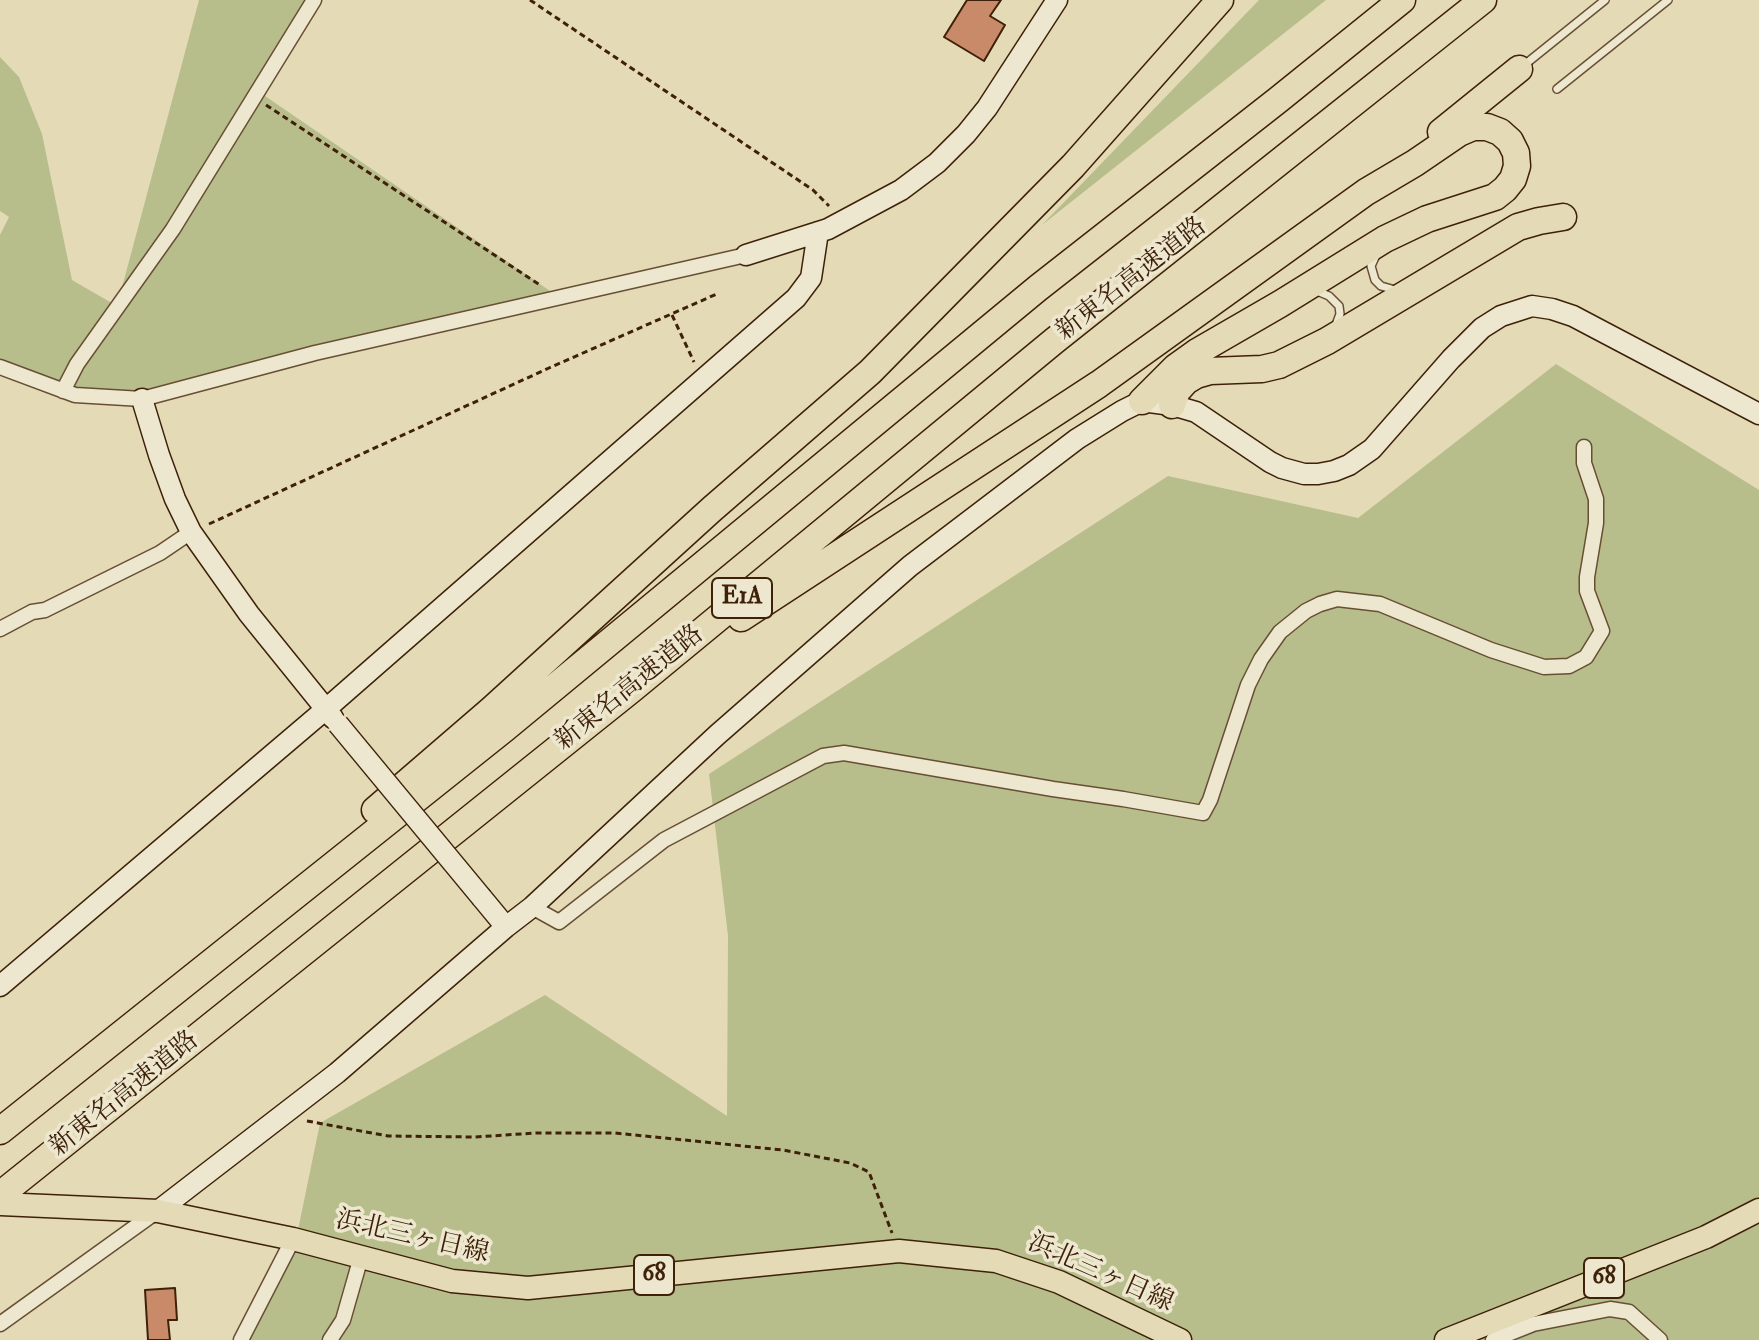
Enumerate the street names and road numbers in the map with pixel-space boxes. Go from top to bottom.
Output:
street label: 新東名高速道路 [1051,212,1213,348]
road number: E1A [712,578,772,618]
street label: 新東名高速道路 [549,620,711,758]
street label: 新東名高速道路 [44,1026,206,1164]
street label: 浜北三ヶ日線 [332,1205,492,1271]
street label: 浜北三ヶ日線 [1022,1228,1178,1320]
road number: 68 [634,1255,674,1295]
road number: 68 [1584,1258,1624,1298]

